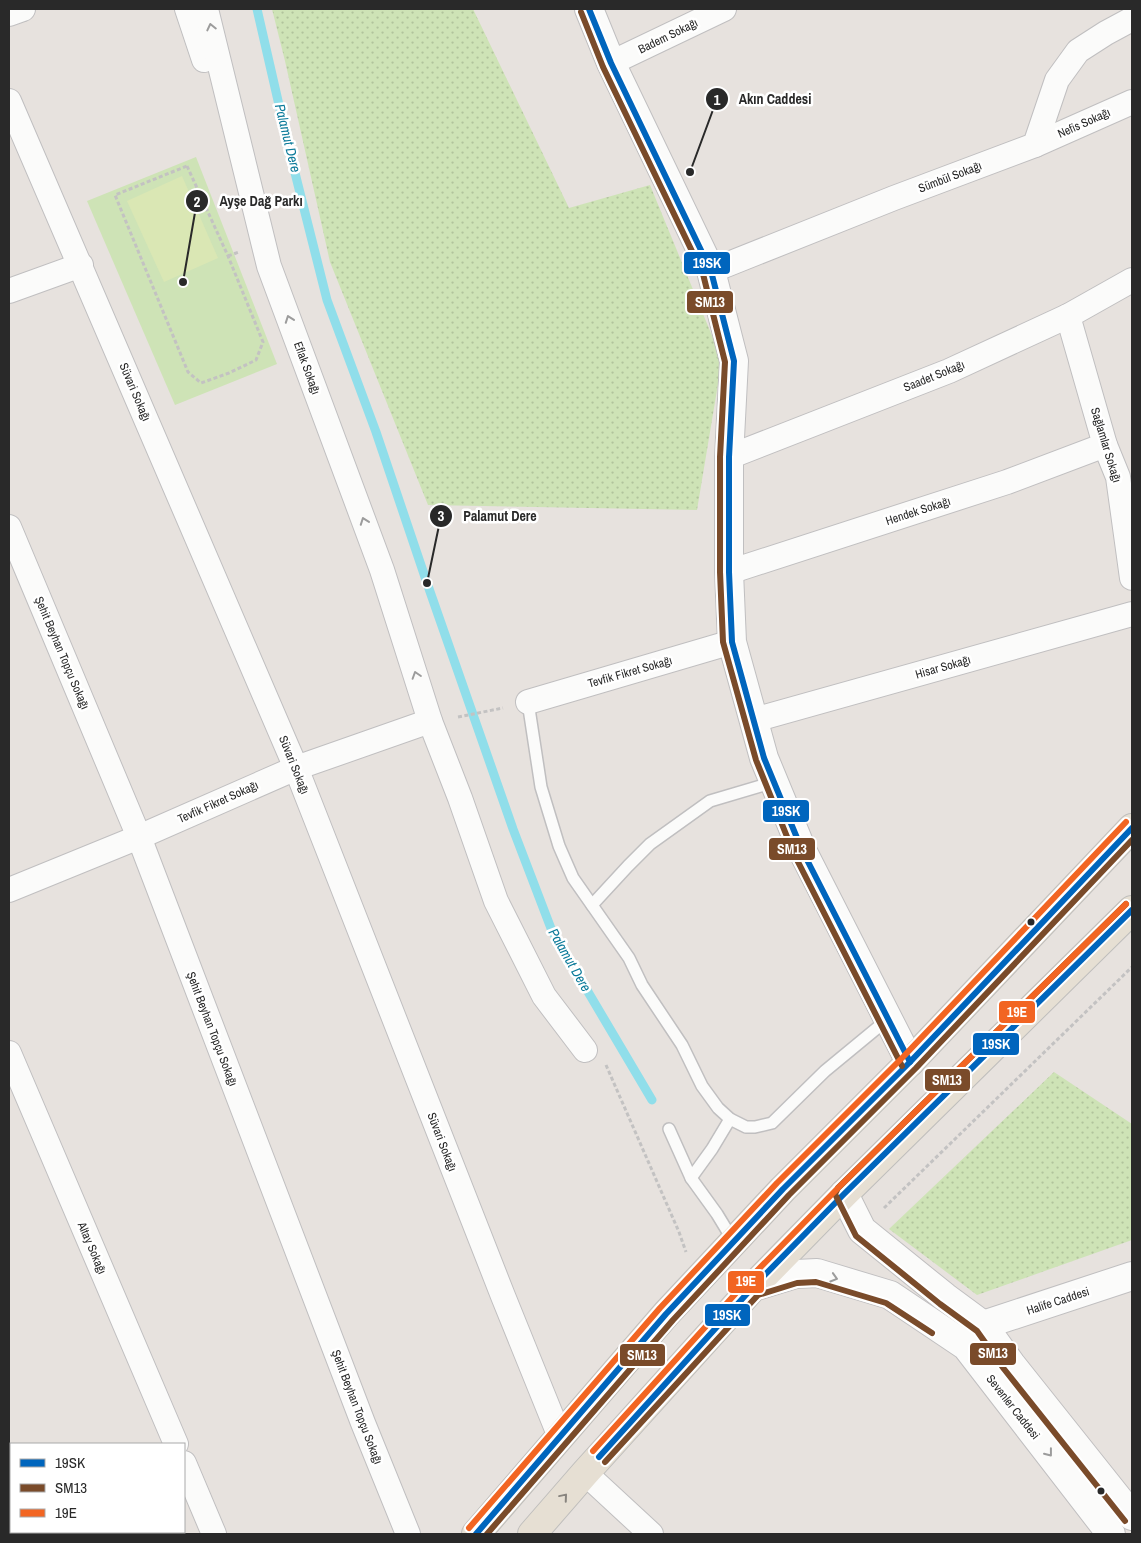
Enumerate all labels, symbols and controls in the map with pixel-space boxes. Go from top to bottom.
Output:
street label: Badem Sokağı [635,15,701,57]
one-way arrow [206,23,217,32]
callout: Akın Caddesi [704,85,822,114]
text: 1 [714,89,721,110]
text: Akın Caddesi [739,90,811,108]
water label: Palamut Dere [271,102,305,174]
street label: Nefis Sokağı [1055,104,1113,142]
street label: Sümbül Sokağı [916,158,984,196]
callout: Ayşe Dağ Parkı [185,187,313,216]
text: 2 [194,191,201,212]
text: Ayşe Dağ Parkı [219,192,303,210]
line badge: 19SK [683,251,731,275]
text: 19SK [693,254,722,272]
line badge: SM13 [686,290,734,314]
text: SM13 [695,293,725,311]
one-way arrow [285,315,295,324]
street label: Eflak Sokağı [290,339,324,397]
street label: Saadet Sokağı [901,356,967,396]
street label: Süvari Sokağı [116,360,154,424]
street label: Sağlamlar Sokağı [1087,406,1125,484]
street label: Hendek Sokağı [884,493,952,529]
callout: Palamut Dere [428,501,547,530]
text: 3 [438,505,445,526]
text: Palamut Dere [463,507,537,525]
one-way arrow [360,517,370,525]
street label: Şehit Beyhan Topçu Sokağı [31,594,93,712]
street label: Hisar Sokağı [913,651,973,683]
street label: Tevfik Fikret Sokağı [586,652,674,692]
one-way arrow [411,671,421,679]
street label: Süvari Sokağı [275,733,313,797]
street label: Tevfik Fikret Sokağı [175,777,261,827]
line badge: 19SK [762,799,810,823]
text: 19SK [772,802,801,820]
line badge: SM13 [768,837,816,861]
text: SM13 [777,840,807,858]
unlabelled marker [1026,917,1036,927]
water label: Palamut Dere [545,925,595,995]
street label: Şehit Beyhan Topçu Sokağı [183,970,241,1088]
line badge: 19E [998,1000,1036,1024]
text: 19E [1007,1003,1028,1021]
line badge: 19SK [972,1032,1020,1056]
text: 19SK [982,1035,1011,1053]
line badge: SM13 [924,1068,971,1092]
text: SM13 [932,1071,962,1089]
street label: Süvari Sokağı [423,1110,461,1174]
street label: Altay Sokağı [73,1219,110,1277]
line badge: 19E [727,1270,765,1294]
text: 19E [736,1272,757,1290]
one-way arrow [830,1272,839,1283]
street label: Halife Caddesi [1025,1283,1091,1319]
line badge: 19SK [704,1303,751,1327]
text: 19SK [713,1306,742,1324]
line badge: SM13 [969,1342,1017,1366]
line badge: SM13 [619,1343,666,1367]
text: SM13 [978,1344,1008,1362]
text: SM13 [627,1346,657,1364]
street label: Şehit Beyhan Topçu Sokağı [328,1348,386,1466]
street label: Sevenler Caddesi [983,1371,1043,1443]
legend [10,1443,185,1533]
one-way arrow [1043,1447,1051,1456]
text: 19SK [55,1452,86,1473]
text: SM13 [55,1477,87,1498]
unlabelled marker [1096,1486,1106,1496]
one-way arrow [558,1494,567,1503]
text: 19E [55,1502,77,1523]

